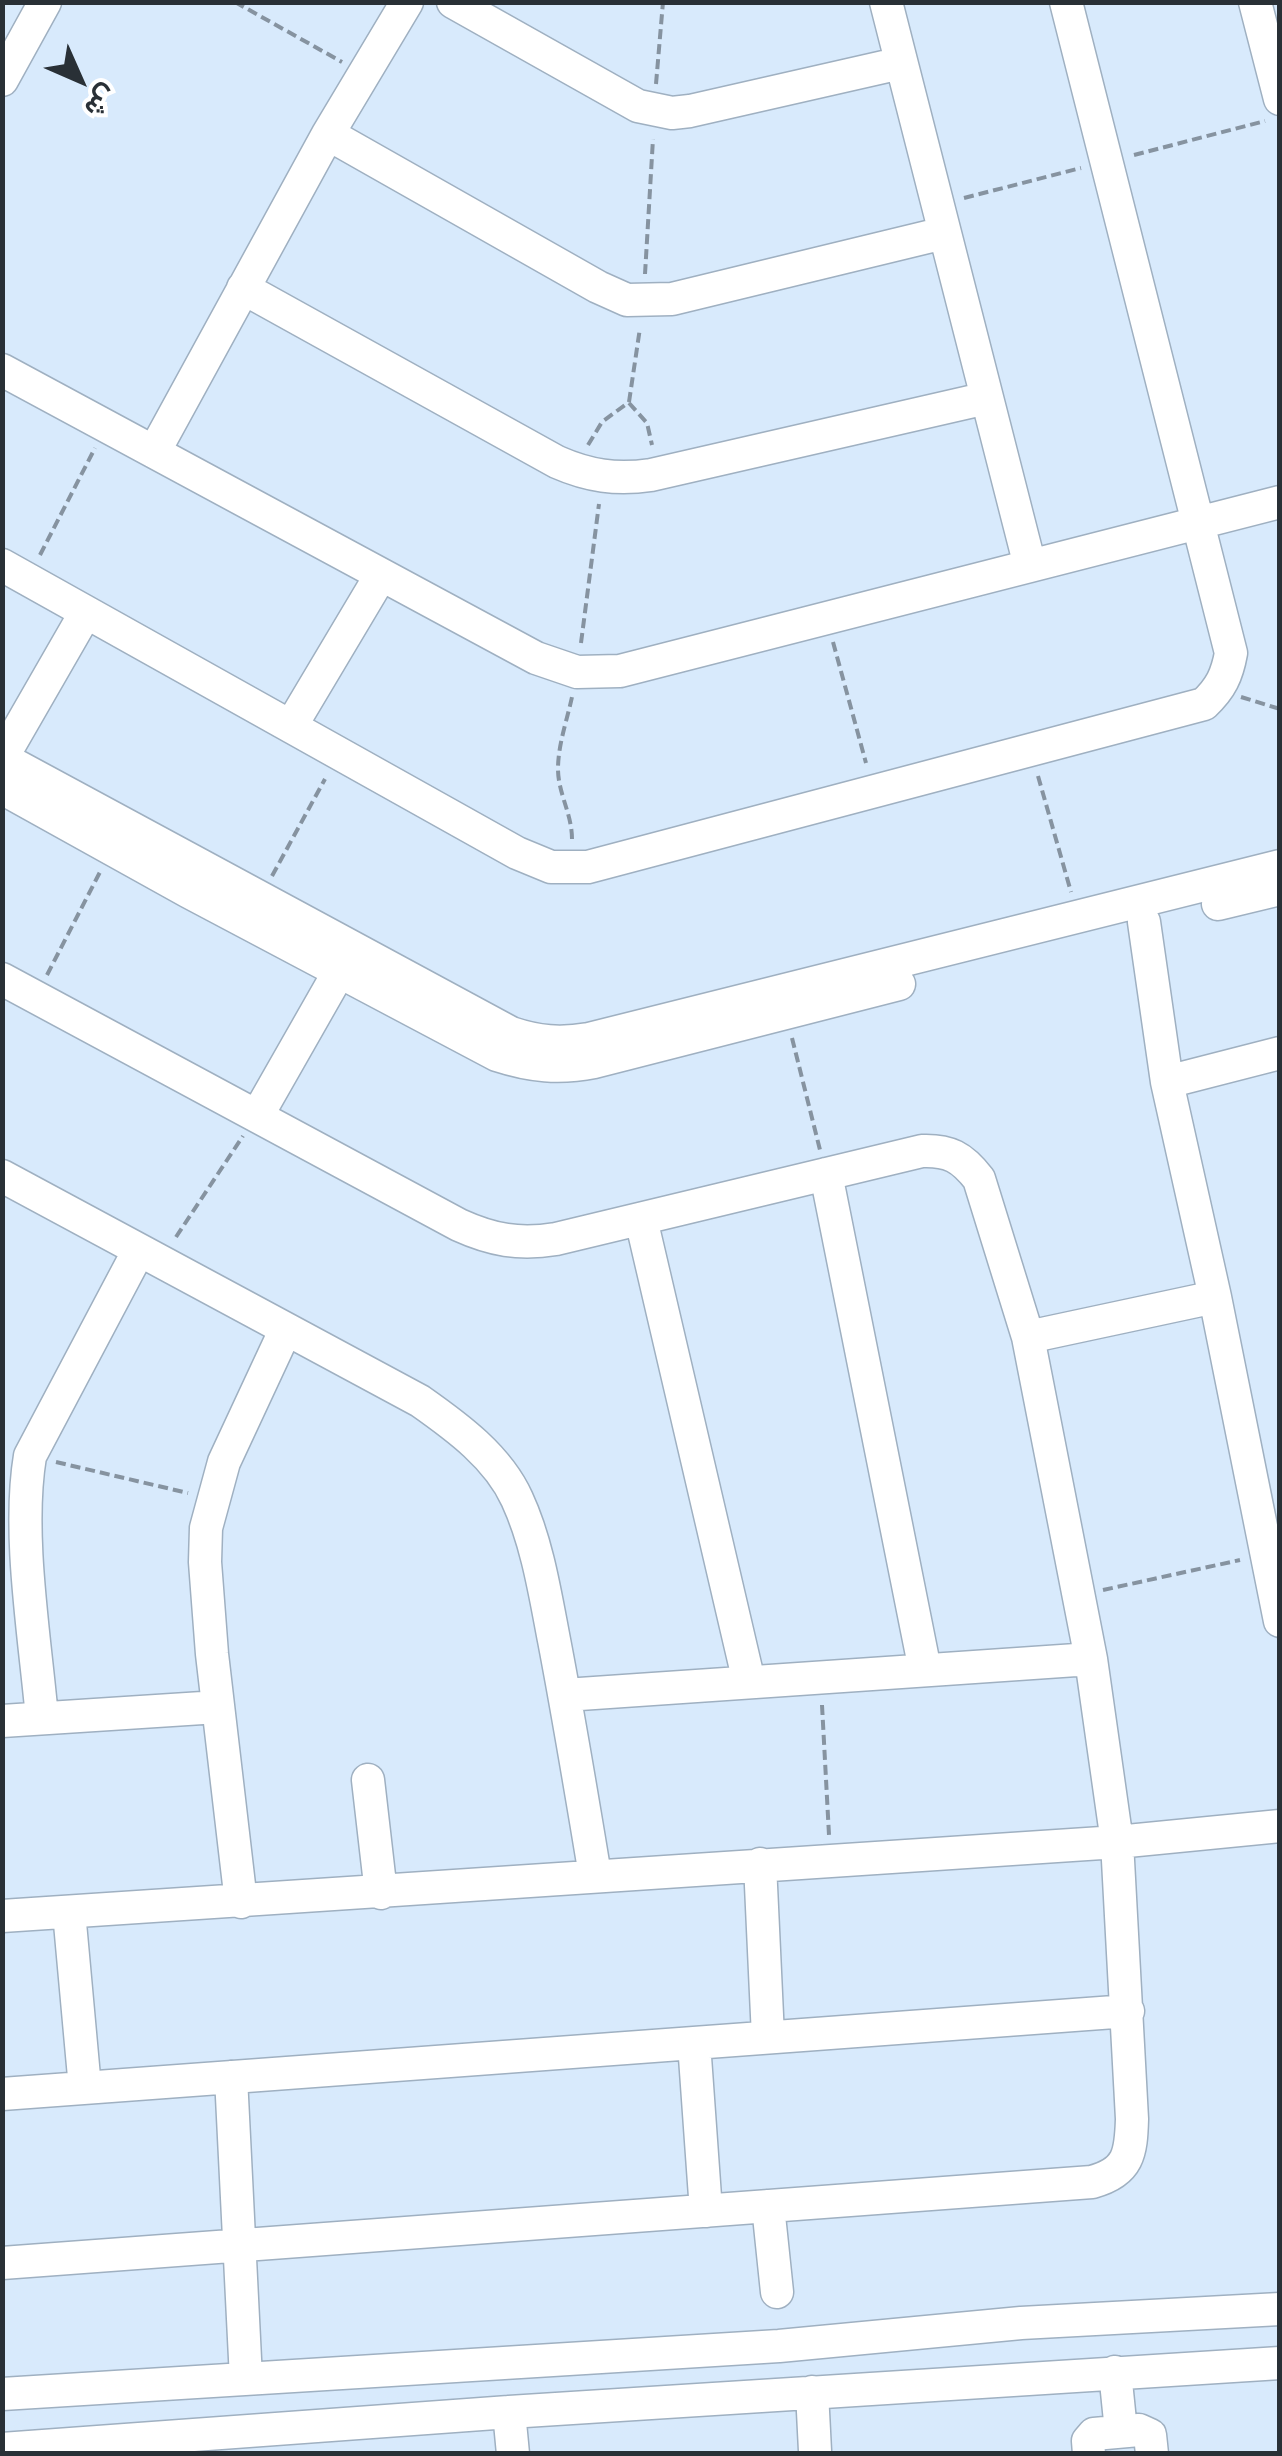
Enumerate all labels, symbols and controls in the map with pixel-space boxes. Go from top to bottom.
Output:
north arrow [30,30,130,130]
text: ش [78,78,125,125]

